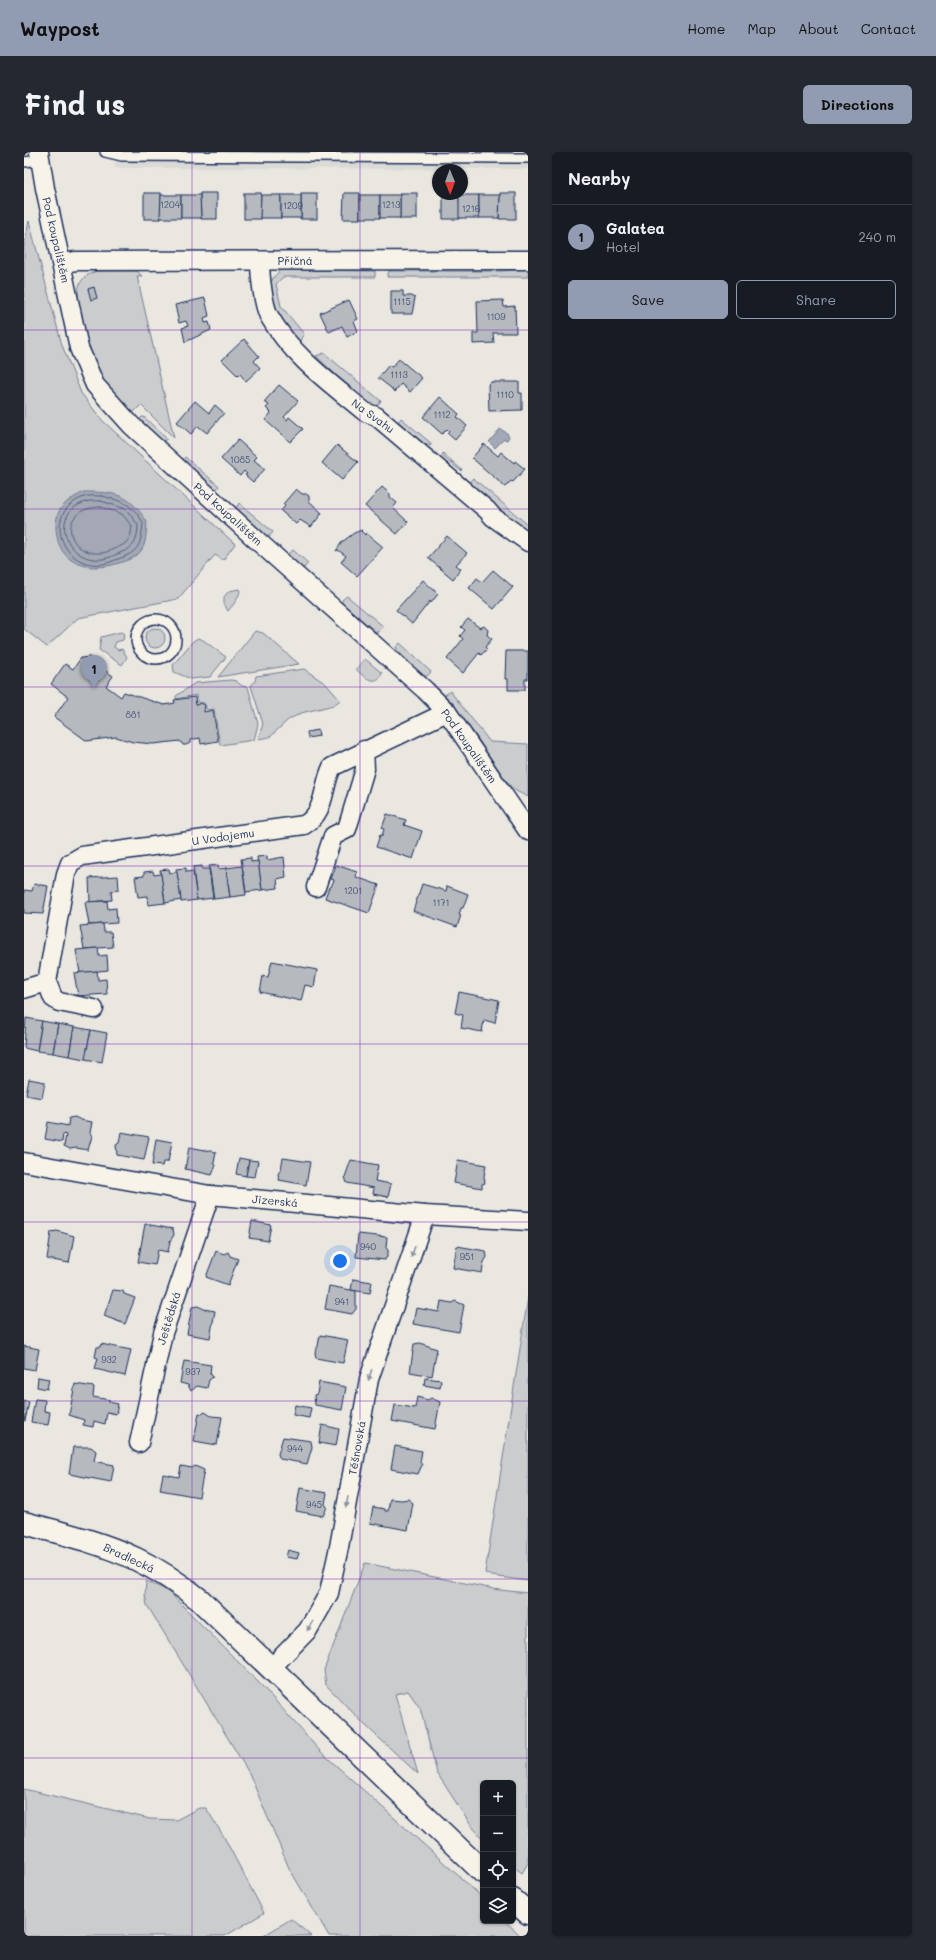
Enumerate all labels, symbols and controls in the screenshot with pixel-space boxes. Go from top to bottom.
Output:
text: Waypost [20,16,100,41]
text: Home [687,19,725,38]
text: Map [747,19,776,38]
text: About [798,19,839,38]
text: Contact [861,19,916,38]
button: Directions [803,85,912,124]
text: Find us [24,86,125,122]
north arrow [432,164,468,200]
text: Nearby [568,167,630,189]
street label: Pod koupalištěm [39,195,74,284]
house number: 1204 [160,199,181,210]
house number: 1213 [382,199,400,210]
house number: 1209 [283,200,304,211]
house number: 1216 [462,203,480,214]
text: Galatea [606,218,665,238]
text: 1 [578,228,584,245]
text: 240 m [859,228,896,245]
text: Hotel [606,238,640,255]
street label: Příčná [277,253,313,268]
button: Save [568,280,728,319]
button: Share [736,280,896,319]
house number: 1115 [393,296,411,307]
house number: 1109 [487,311,506,322]
house number: 1113 [390,369,408,380]
house number: 1110 [496,389,514,400]
street label: Na Svahu [349,395,398,436]
house number: 1112 [433,409,451,420]
house number: 1085 [230,454,250,465]
street label: Pod koupalištěm [191,479,266,549]
pin: 1 [81,655,107,688]
street label: Pod koupalištěm [438,706,501,786]
house number: 881 [126,709,140,720]
street label: U Vodojemu [191,825,255,848]
house number: 1201 [344,885,362,896]
house number: 1171 [432,897,450,908]
street label: Jizerská [252,1191,299,1210]
house number: 940 [360,1241,377,1252]
one-way arrow [409,1246,415,1258]
your location [330,1251,350,1271]
house number: 951 [460,1251,474,1262]
street label: Ještědská [153,1289,184,1346]
house number: 941 [335,1296,349,1307]
house number: 932 [101,1354,117,1365]
house number: 937 [185,1366,201,1377]
one-way arrow [367,1369,373,1381]
street label: Těšnovská [344,1419,369,1476]
house number: 944 [287,1443,304,1454]
one-way arrow [344,1496,350,1509]
house number: 945 [306,1499,322,1510]
street label: Bradlecká [101,1539,157,1576]
one-way arrow [307,1620,314,1632]
map controls [480,1780,516,1924]
button: + [480,1780,516,1816]
button: − [480,1816,516,1852]
button: locate [480,1852,516,1888]
button: layers [480,1888,516,1924]

